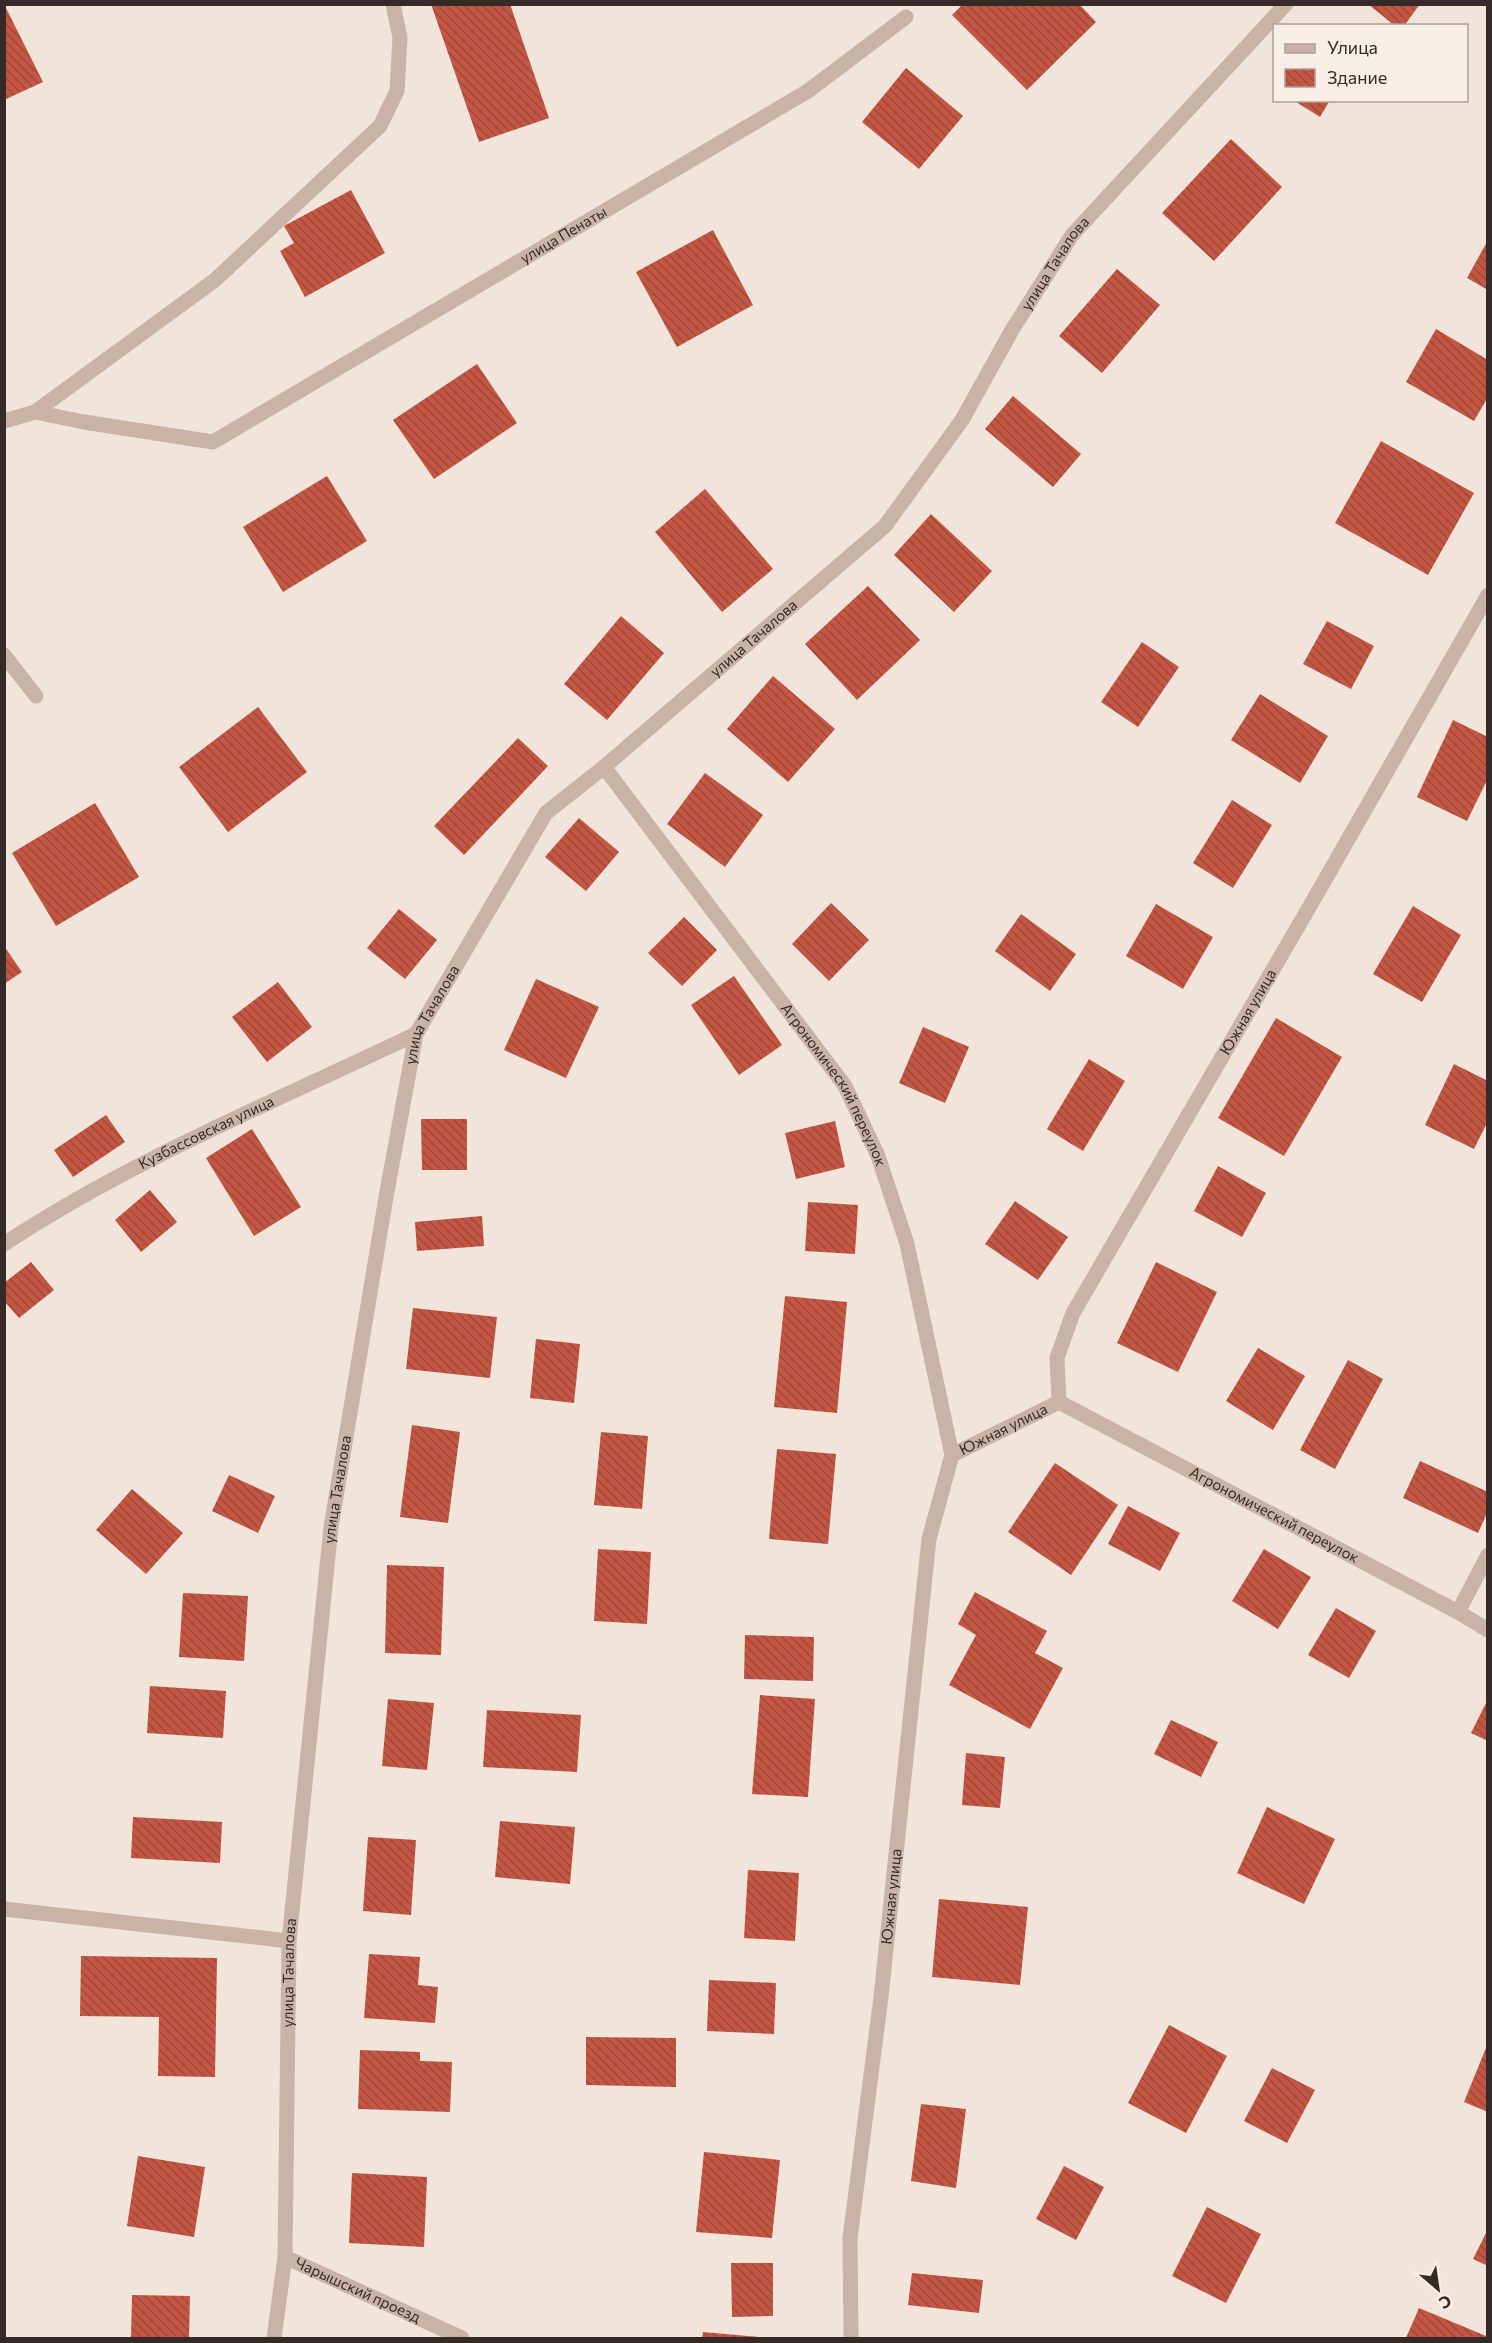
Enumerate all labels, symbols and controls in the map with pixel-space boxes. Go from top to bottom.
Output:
legend [1273,24,1468,102]
text: Улица [1327,36,1378,58]
text: Здание [1327,66,1387,88]
street label: улица Пенаты [517,202,610,267]
street label: улица Тачалова [1017,212,1092,313]
street label: улица Тачалова [706,595,800,680]
street label: улица Тачалова [401,961,463,1066]
street label: Южная улица [1215,965,1279,1058]
street label: Агрономический переулок [778,999,891,1168]
street label: Кузбассовская улица [135,1091,276,1172]
street label: Южная улица [956,1399,1050,1458]
street label: улица Тачалова [319,1434,354,1544]
street label: Агрономический переулок [1187,1462,1362,1566]
street label: Южная улица [877,1848,905,1945]
street label: улица Тачалова [278,1917,299,2027]
street label: Чарышский проезд [293,2253,424,2326]
north arrow [1408,2259,1468,2319]
text: С [1436,2292,1455,2314]

